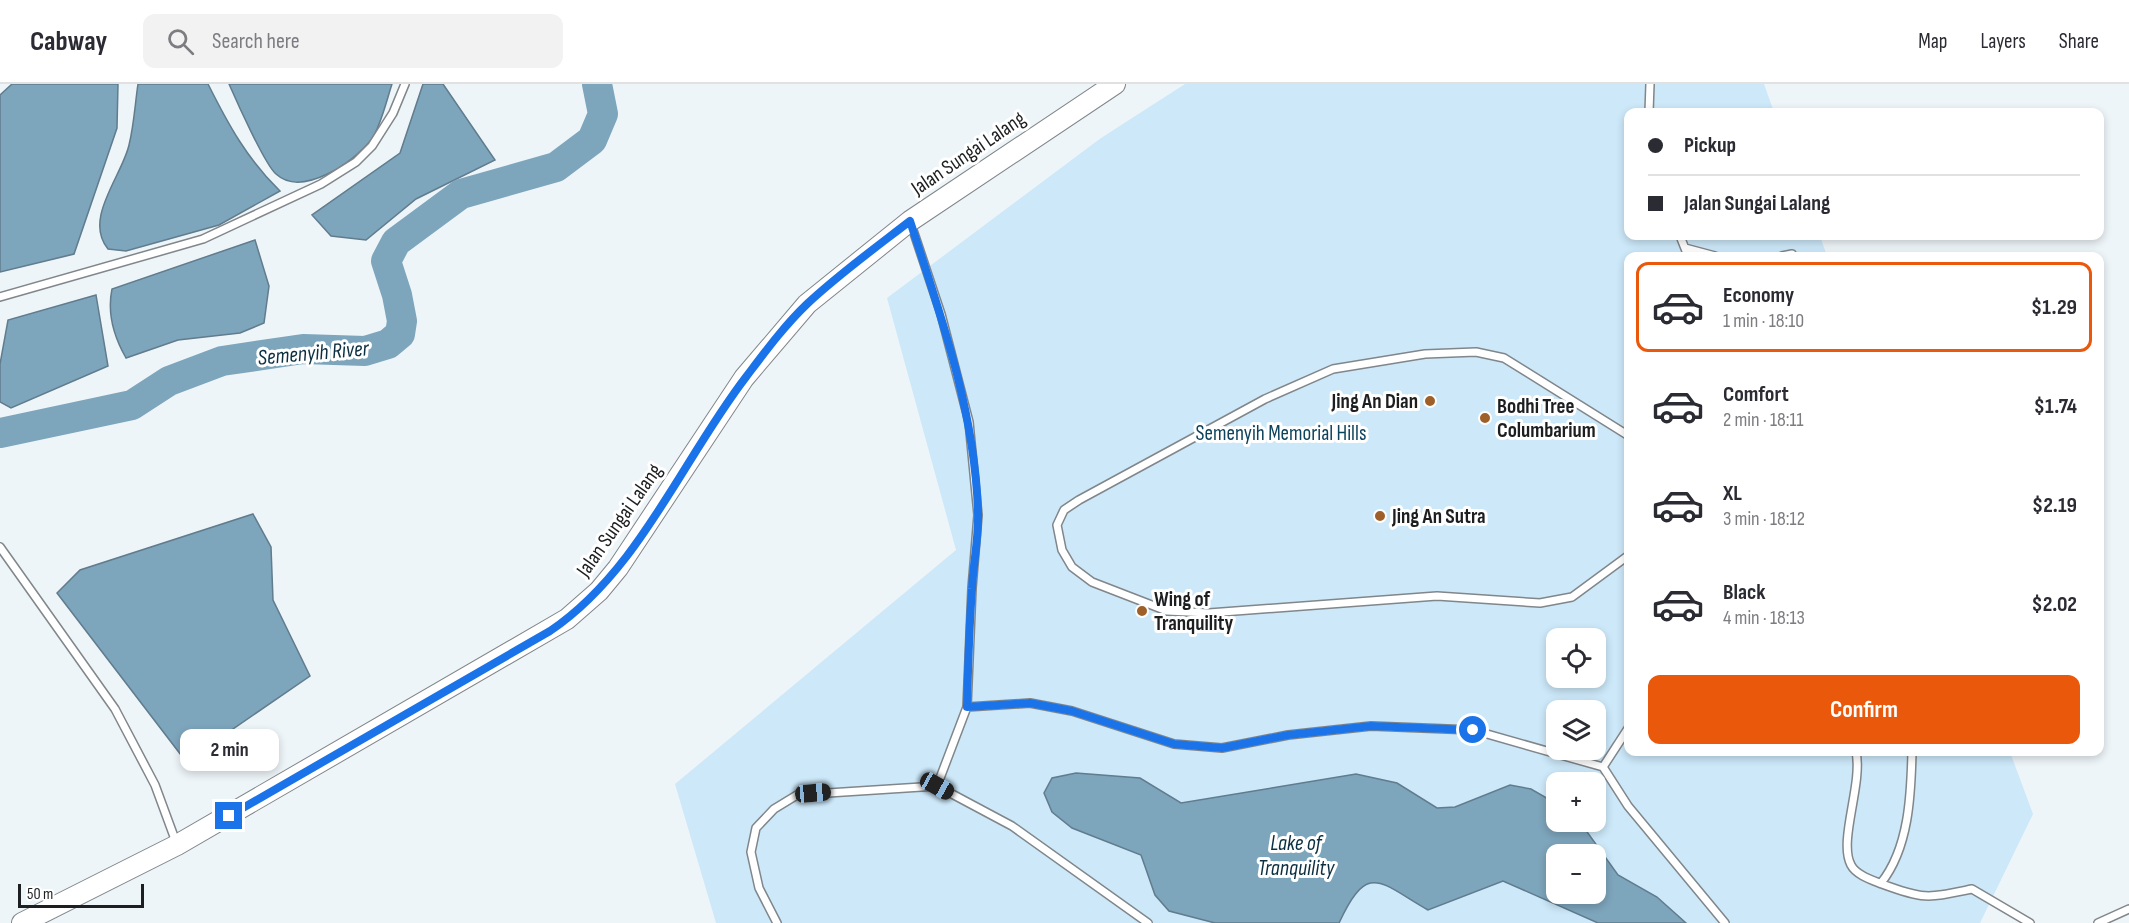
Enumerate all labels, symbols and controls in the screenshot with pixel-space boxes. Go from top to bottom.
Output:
search box [143,14,563,68]
text: Cabway [30,25,107,58]
icon: search [164,25,197,58]
text: Search here [212,28,300,55]
text: Map [1918,29,1947,54]
text: Layers [1980,29,2026,54]
text: Share [2059,29,2099,54]
street label: Jalan Sungai Lalang [906,106,1030,201]
text: Pickup [1684,132,1736,159]
text: Jalan Sungai Lalang [1684,190,1830,217]
icon: car [1651,280,1705,334]
text: Economy [1723,282,1794,309]
text: $1.29 [2031,294,2077,321]
text: 1 min · 18:10 [1723,309,1804,333]
water label: Semenyih River [257,335,371,372]
icon: car [1651,379,1705,433]
text: Comfort [1723,381,1789,408]
place label: Jing An Dian [1331,389,1418,414]
text: $1.74 [2034,393,2077,420]
marker: Jing An Dian [1423,394,1437,408]
place label: Bodhi Tree Columbarium [1497,394,1596,443]
text: 2 min · 18:11 [1723,408,1803,432]
marker: Bodhi Tree Columbarium [1478,411,1492,425]
park label: Semenyih Memorial Hills [1196,421,1366,446]
street label: Jalan Sungai Lalang [571,459,668,582]
icon: car [1651,478,1705,532]
text: XL [1723,480,1742,507]
text: $2.19 [2032,492,2077,519]
place label: Jing An Sutra [1391,504,1486,529]
text: 3 min · 18:12 [1723,507,1805,531]
marker: Jing An Sutra [1373,509,1387,523]
icon: car [1651,577,1705,631]
text: Black [1723,579,1765,606]
place label: Wing of Tranquility [1154,587,1234,636]
text: $2.02 [2031,591,2077,618]
marker: Wing of Tranquility [1135,604,1149,618]
text: 4 min · 18:13 [1723,606,1805,630]
map controls [1546,628,1606,904]
button: locate [1546,628,1606,688]
button: Confirm [1648,675,2080,744]
button: layers [1546,700,1606,760]
route start [1459,716,1486,743]
callout: 2 min [180,729,278,771]
text: 2 min [210,738,249,762]
car [917,769,957,803]
button: + [1546,772,1606,832]
car [794,782,832,804]
route end [215,802,242,829]
water label: Lake of Tranquility [1258,830,1335,882]
button: − [1546,844,1606,904]
scale bar [18,881,144,908]
text: 50 m [27,885,53,904]

